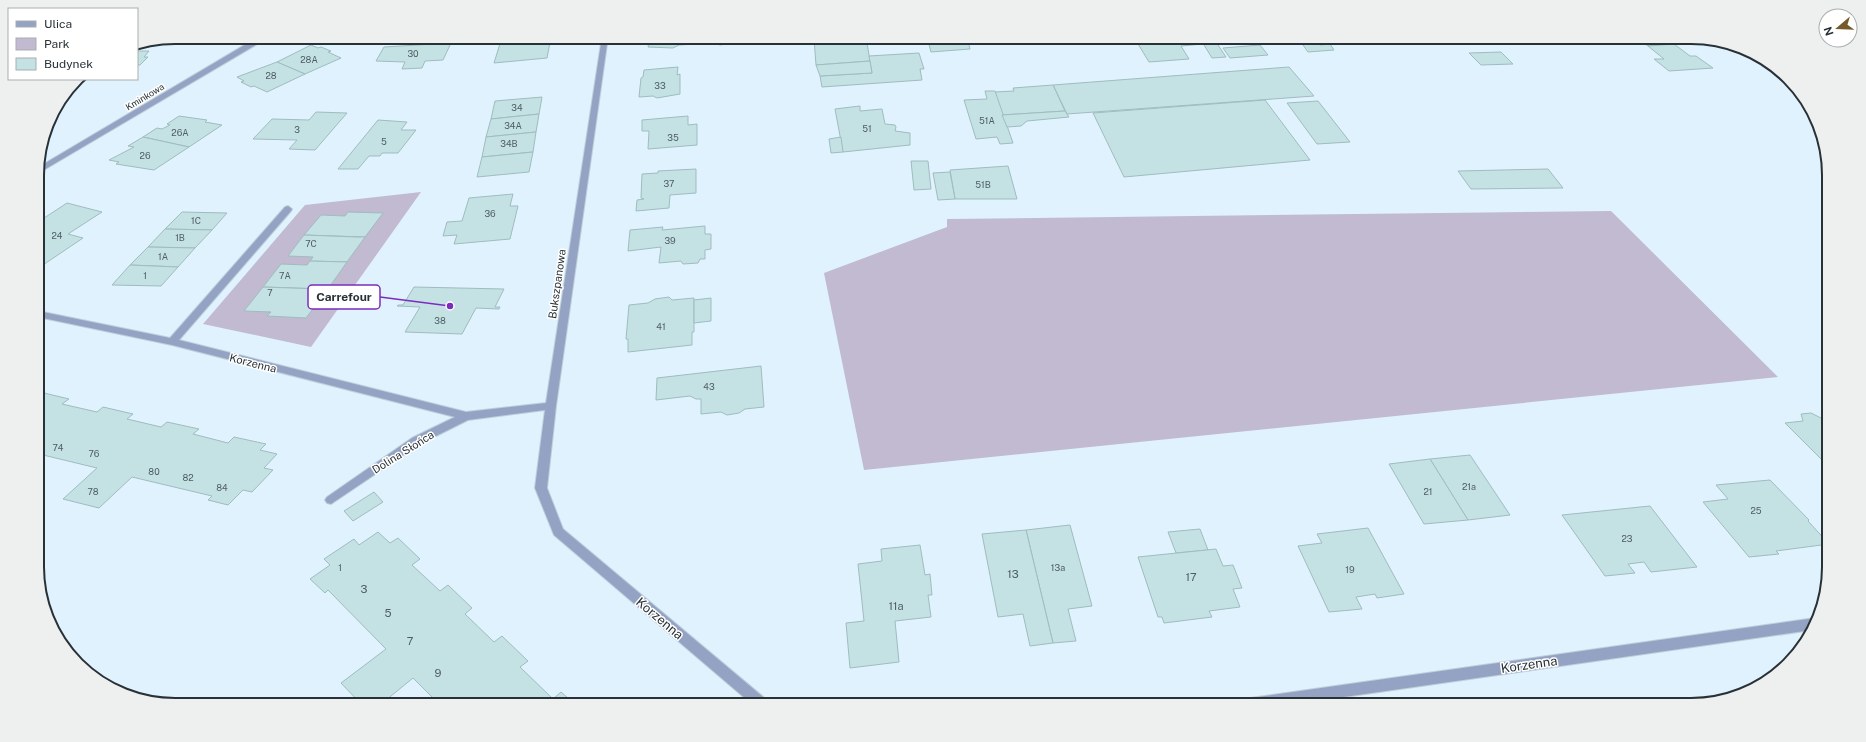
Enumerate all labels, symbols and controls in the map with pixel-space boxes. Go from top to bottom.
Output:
legend [8,8,138,80]
north arrow [1818,8,1858,48]
text: Ulica [44,17,72,31]
text: N [1821,25,1836,37]
text: Park [44,37,70,51]
house number: 30 [407,48,419,59]
house number: 28A [300,54,318,65]
text: Budynek [44,57,93,71]
house number: 28 [265,70,277,81]
house number: 33 [654,80,666,91]
street label: Kminkowa [123,81,166,112]
house number: 34 [511,102,523,113]
house number: 51A [979,115,996,126]
house number: 34A [504,120,522,131]
house number: 51 [862,123,872,134]
house number: 3 [294,124,300,135]
house number: 26A [171,127,189,138]
house number: 35 [667,132,679,143]
house number: 5 [381,136,387,147]
house number: 34B [500,138,518,149]
house number: 26 [140,150,151,161]
house number: 37 [664,178,674,189]
house number: 51B [975,179,991,190]
house number: 36 [484,208,496,219]
house number: 1C [191,215,201,226]
house number: 24 [51,230,63,241]
house number: 1B [175,232,185,243]
house number: 39 [664,235,676,246]
house number: 7C [305,238,317,249]
street label: Bukszpanowa [546,248,568,320]
house number: 1A [158,251,169,262]
house number: 1 [143,270,147,281]
house number: 7A [279,270,292,281]
callout: Carrefour [308,285,380,309]
house number: 7 [267,287,273,298]
text: Carrefour [316,290,372,304]
house number: 38 [434,315,446,326]
house number: 41 [656,321,666,332]
street label: Korzenna [228,351,278,375]
house number: 43 [703,381,715,392]
street label: Dolina Słońca [370,428,436,476]
house number: 74 [53,442,64,453]
house number: 76 [89,448,100,459]
house number: 80 [148,466,160,477]
house number: 82 [182,472,194,483]
house number: 21a [1462,481,1476,492]
house number: 84 [216,482,228,493]
house number: 78 [87,486,99,497]
house number: 21 [1423,486,1433,497]
house number: 25 [1750,505,1762,516]
house number: 23 [1621,533,1633,544]
house number: 1 [338,562,342,573]
house number: 13a [1051,562,1065,573]
house number: 19 [1345,564,1355,575]
house number: 13 [1007,568,1019,580]
house number: 17 [1185,571,1197,583]
house number: 3 [361,583,368,595]
street label: Korzenna [633,594,686,642]
house number: 11a [888,600,904,612]
house number: 5 [384,607,392,619]
house number: 7 [407,635,414,647]
street label: Korzenna [1500,653,1558,676]
house number: 9 [435,667,442,679]

